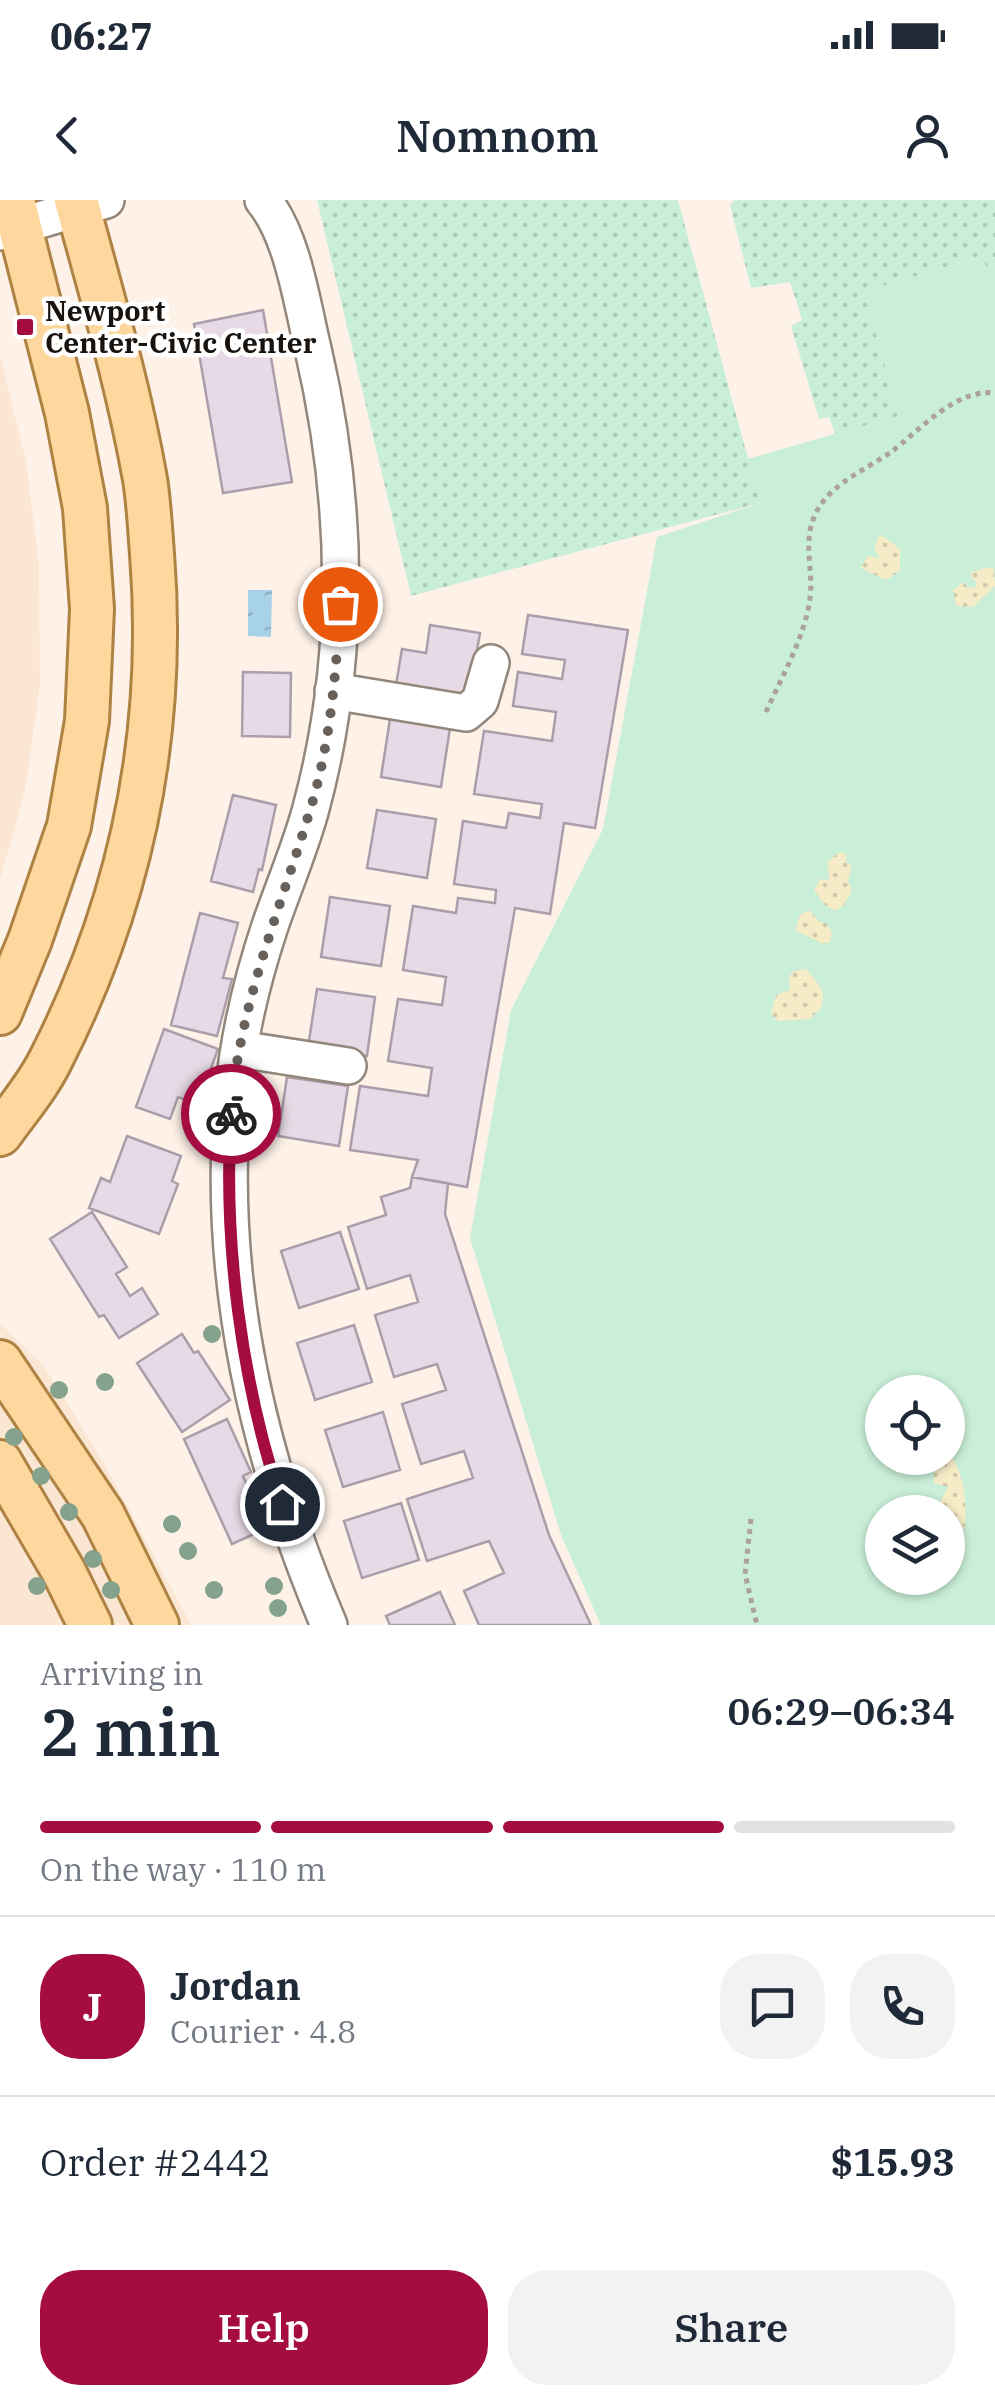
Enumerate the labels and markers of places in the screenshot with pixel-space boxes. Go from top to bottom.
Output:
place label: Newport Center-Civic Center [45,292,317,361]
marker: Newport Center-Civic Center [14,316,36,338]
pin [298,562,383,647]
pin [240,1462,325,1547]

